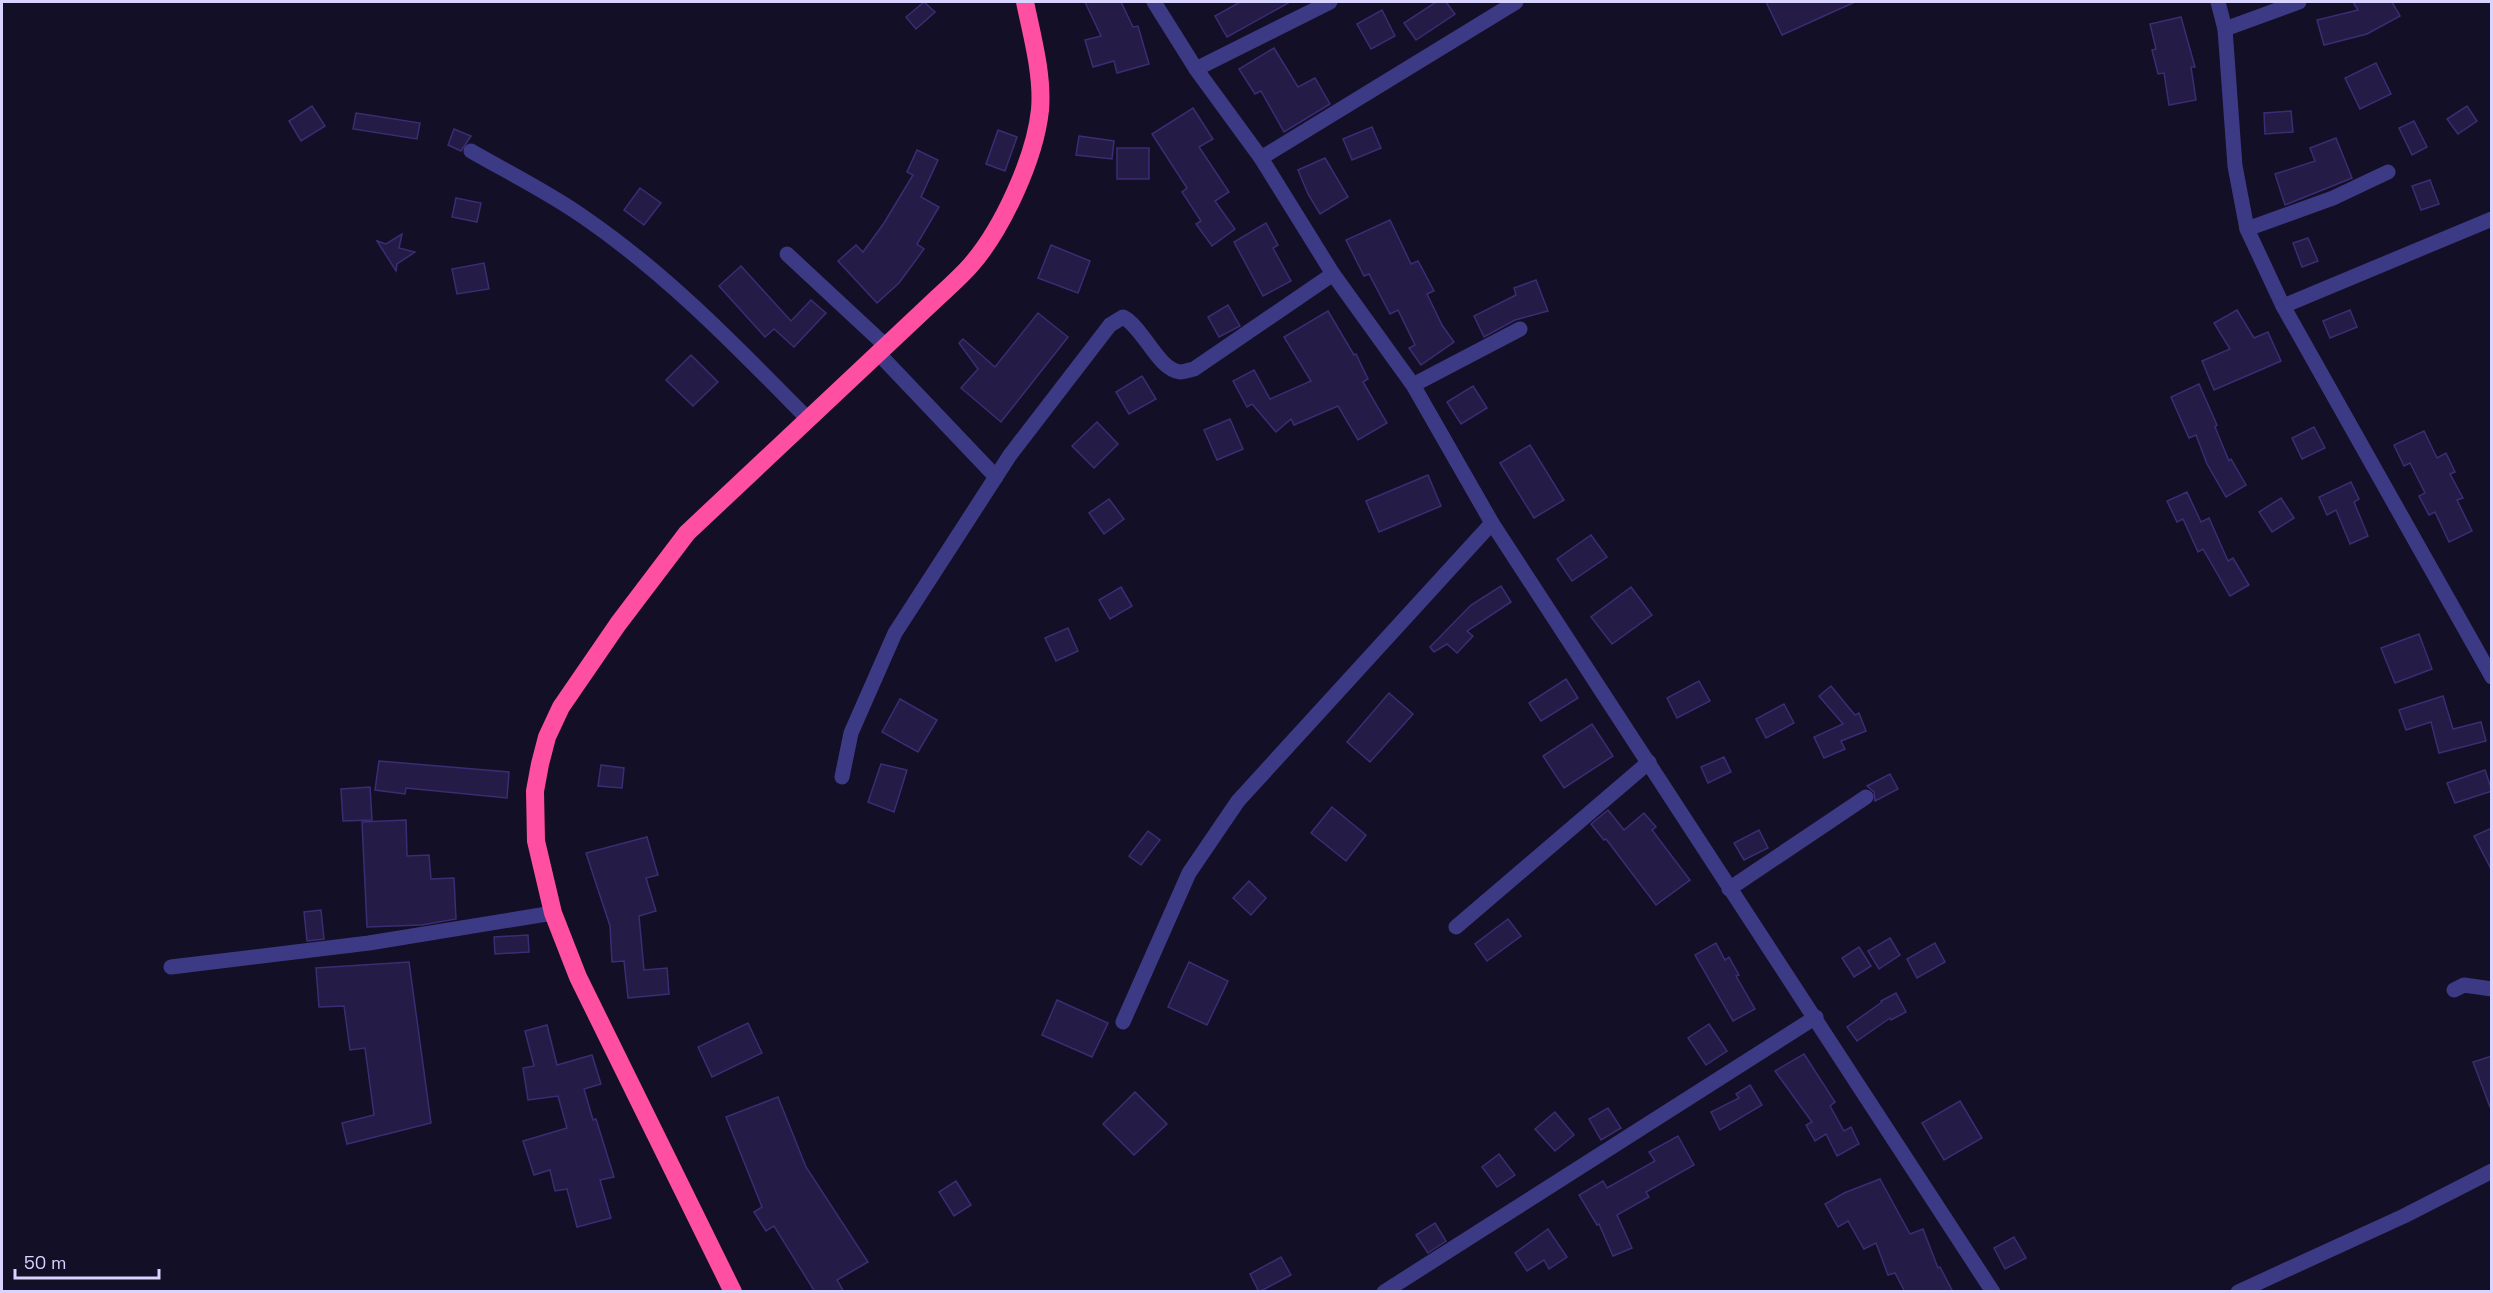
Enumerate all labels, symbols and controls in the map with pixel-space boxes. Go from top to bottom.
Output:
scale bar [15,1242,159,1280]
text: 50 m [24,1251,66,1274]

